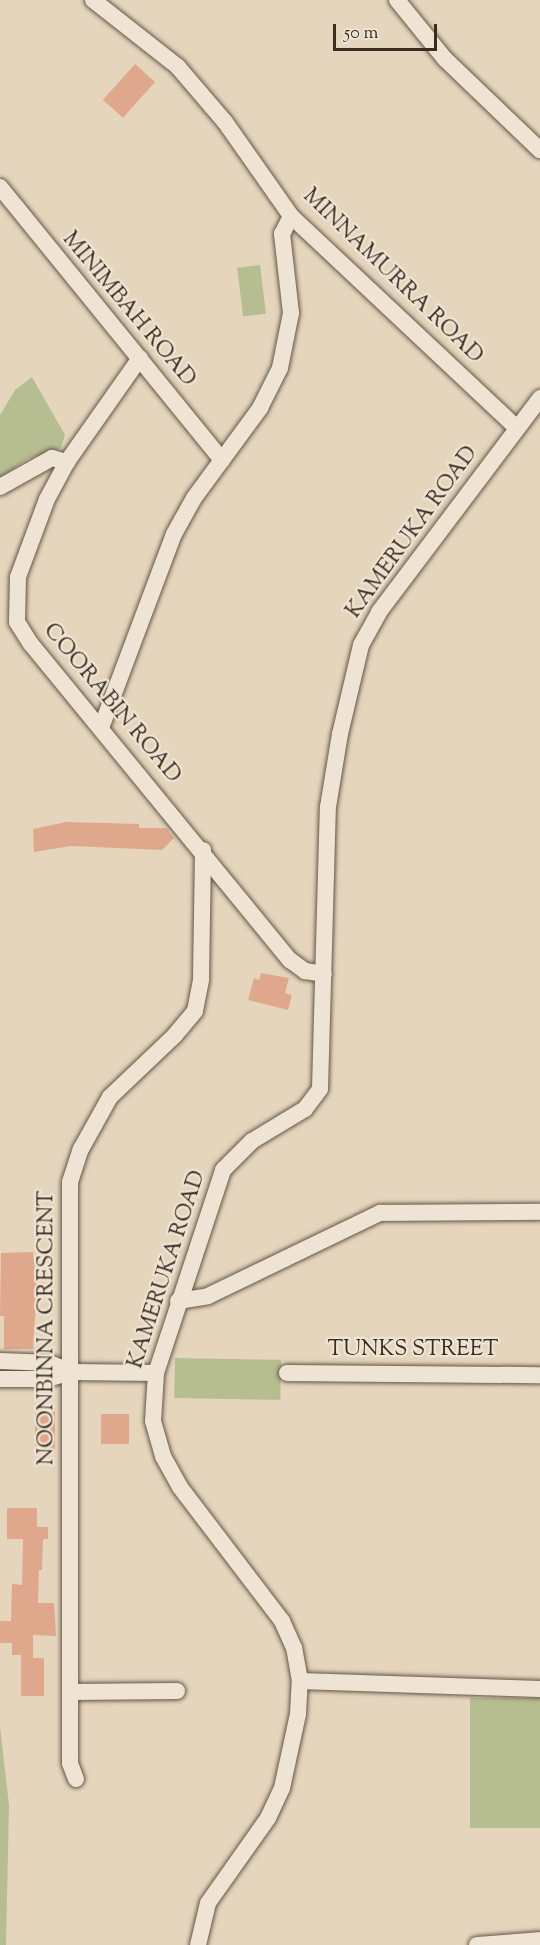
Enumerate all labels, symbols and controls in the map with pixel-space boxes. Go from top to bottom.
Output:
scale bar [336,12,440,50]
text: 50 m [344,21,378,47]
street label: MINNAMURRA ROAD [296,184,488,370]
street label: MINIMBAH ROAD [56,227,200,393]
street label: KAMERUKA ROAD [342,442,484,624]
street label: COORABIN ROAD [36,619,186,789]
street label: KAMERUKA ROAD [124,1168,212,1372]
street label: NOONBINNA CRESCENT [35,1191,61,1465]
street label: TUNKS STREET [328,1338,498,1364]

